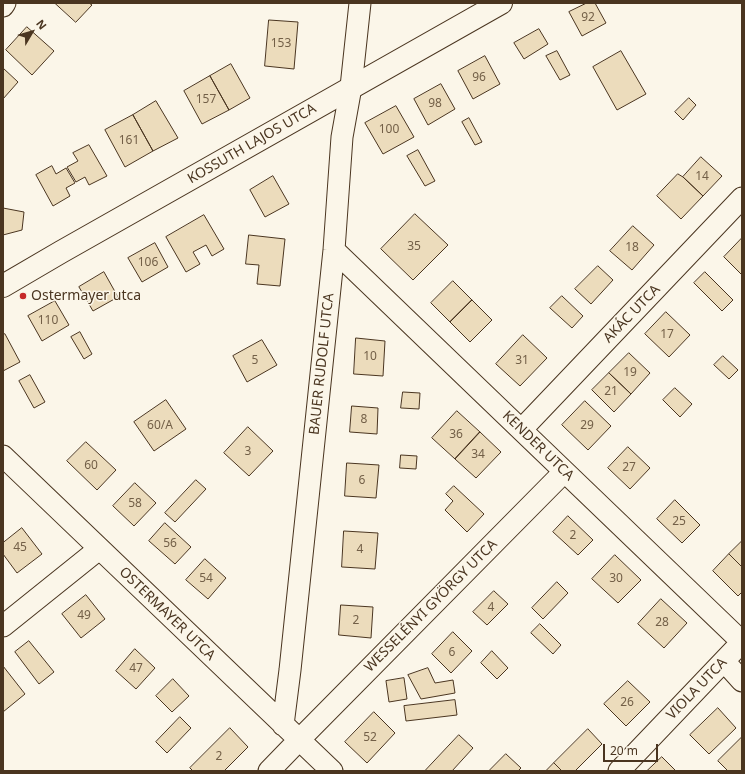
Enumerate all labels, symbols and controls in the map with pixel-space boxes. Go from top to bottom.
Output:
house number: 92 [581,11,595,25]
north arrow [12,12,52,52]
text: N [33,16,51,32]
house number: 153 [271,37,291,51]
house number: 96 [472,71,486,85]
house number: 157 [196,93,216,107]
house number: 98 [428,97,442,111]
street label: KOSSUTH LAJOS UTCA [185,100,319,188]
house number: 100 [379,123,399,137]
house number: 161 [119,134,139,148]
house number: 14 [695,170,709,184]
house number: 35 [407,240,421,254]
house number: 18 [625,241,639,255]
house number: 106 [138,256,158,270]
street label: AKÁC UTCA [600,281,664,347]
place label: Ostermayer utca [31,288,141,304]
marker: Ostermayer utca [18,291,28,301]
street label: BAUER RUDOLF UTCA [306,292,338,436]
house number: 110 [38,314,58,328]
house number: 17 [660,328,674,342]
house number: 10 [363,350,377,364]
house number: 5 [252,354,258,368]
house number: 31 [515,354,529,368]
house number: 19 [623,366,637,380]
house number: 21 [604,385,618,399]
street label: KENDER UTCA [499,408,577,484]
house number: 8 [361,413,367,427]
house number: 60/A [147,419,173,433]
house number: 29 [580,419,594,433]
house number: 36 [449,428,463,442]
house number: 3 [245,445,251,459]
house number: 34 [471,448,485,462]
house number: 60 [84,459,98,473]
house number: 27 [622,461,636,475]
house number: 6 [359,474,365,488]
house number: 58 [128,497,142,511]
house number: 25 [672,515,686,529]
house number: 2 [570,529,576,543]
street label: WESSELÉNYI GYÖRGY UTCA [361,536,501,676]
house number: 56 [163,537,177,551]
house number: 45 [13,541,27,555]
house number: 4 [357,543,363,557]
street label: OSTERMAYER UTCA [115,564,219,664]
house number: 54 [199,572,213,586]
house number: 30 [609,572,623,586]
house number: 4 [488,601,494,615]
house number: 49 [77,609,91,623]
house number: 2 [353,614,359,628]
house number: 28 [655,616,669,630]
house number: 6 [449,646,455,660]
street label: VIOLA UTCA [663,655,731,723]
house number: 47 [129,662,143,676]
house number: 26 [620,696,634,710]
house number: 52 [363,731,377,745]
scale bar [605,736,660,762]
text: 20 m [610,742,638,759]
house number: 2 [216,750,222,764]

